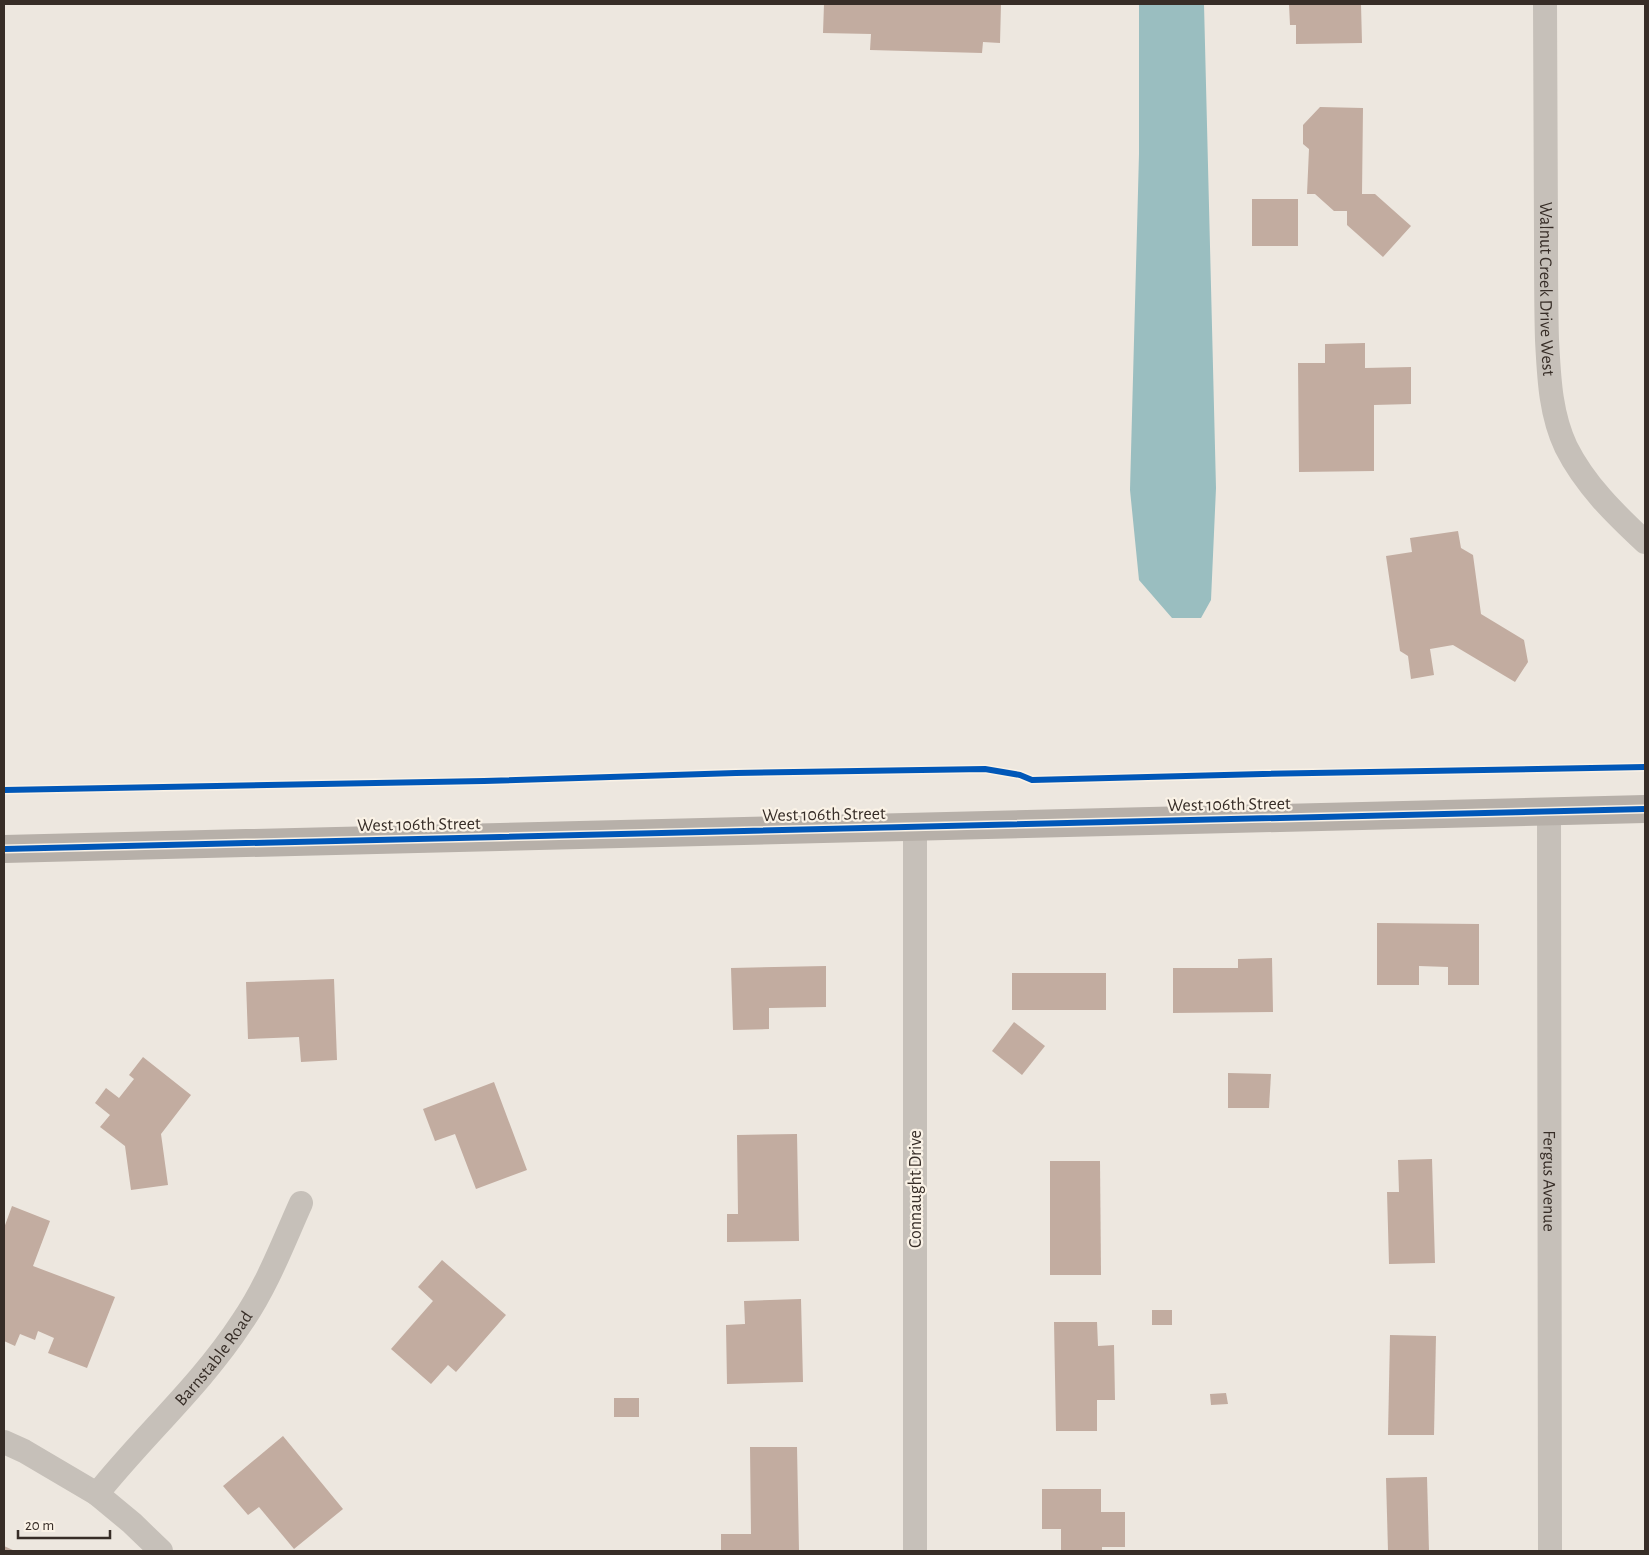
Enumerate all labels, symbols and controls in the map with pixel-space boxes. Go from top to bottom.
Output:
street label: Walnut Creek Drive West [1536,202,1557,377]
street label: West 106th Street [1167,795,1291,815]
street label: West 106th Street [762,805,886,825]
street label: West 106th Street [357,815,481,835]
street label: Connaught Drive [907,1130,925,1248]
street label: Fergus Avenue [1539,1130,1558,1232]
street label: Barnstable Road [172,1308,257,1410]
scale bar [18,1508,110,1540]
text: 20 m [25,1518,54,1533]

